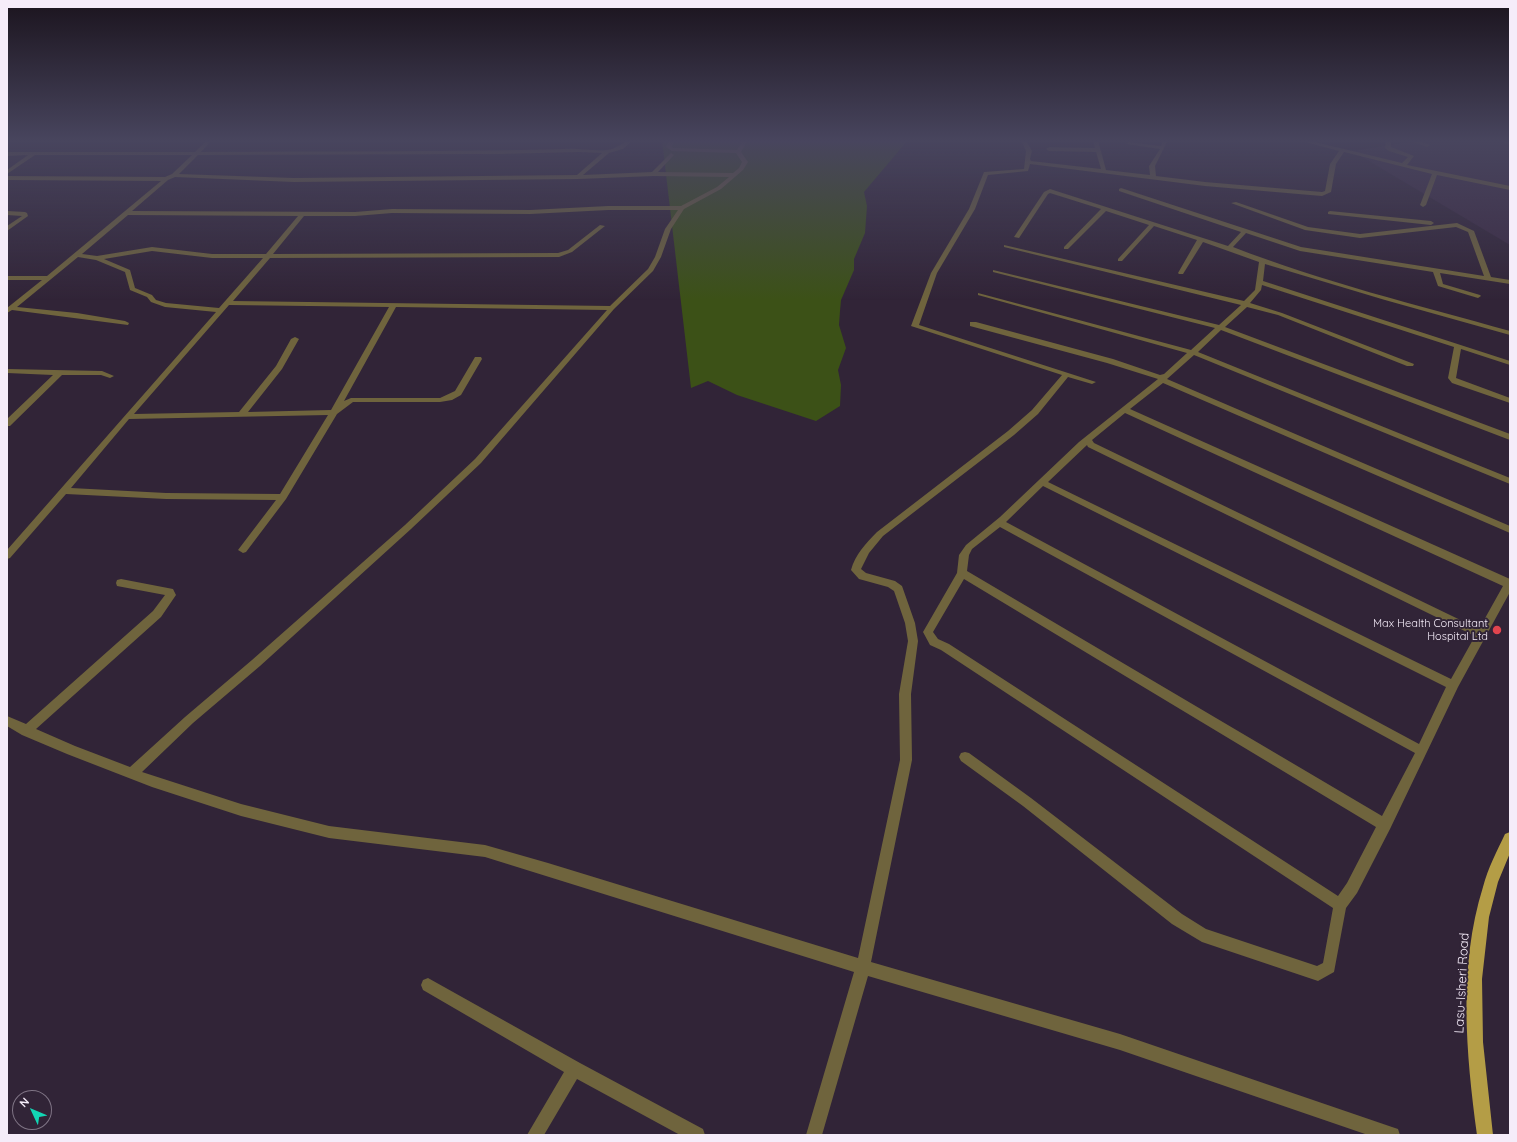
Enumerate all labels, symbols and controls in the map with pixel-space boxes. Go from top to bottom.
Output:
place label: Max Health Consultant Hospital Ltd [1373,617,1488,643]
marker: Max Health Consultant Hospital Ltd [1491,624,1503,636]
street label: Lasu-Isheri Road [1452,932,1472,1034]
north arrow [12,1090,52,1130]
text: N [16,1095,32,1110]

